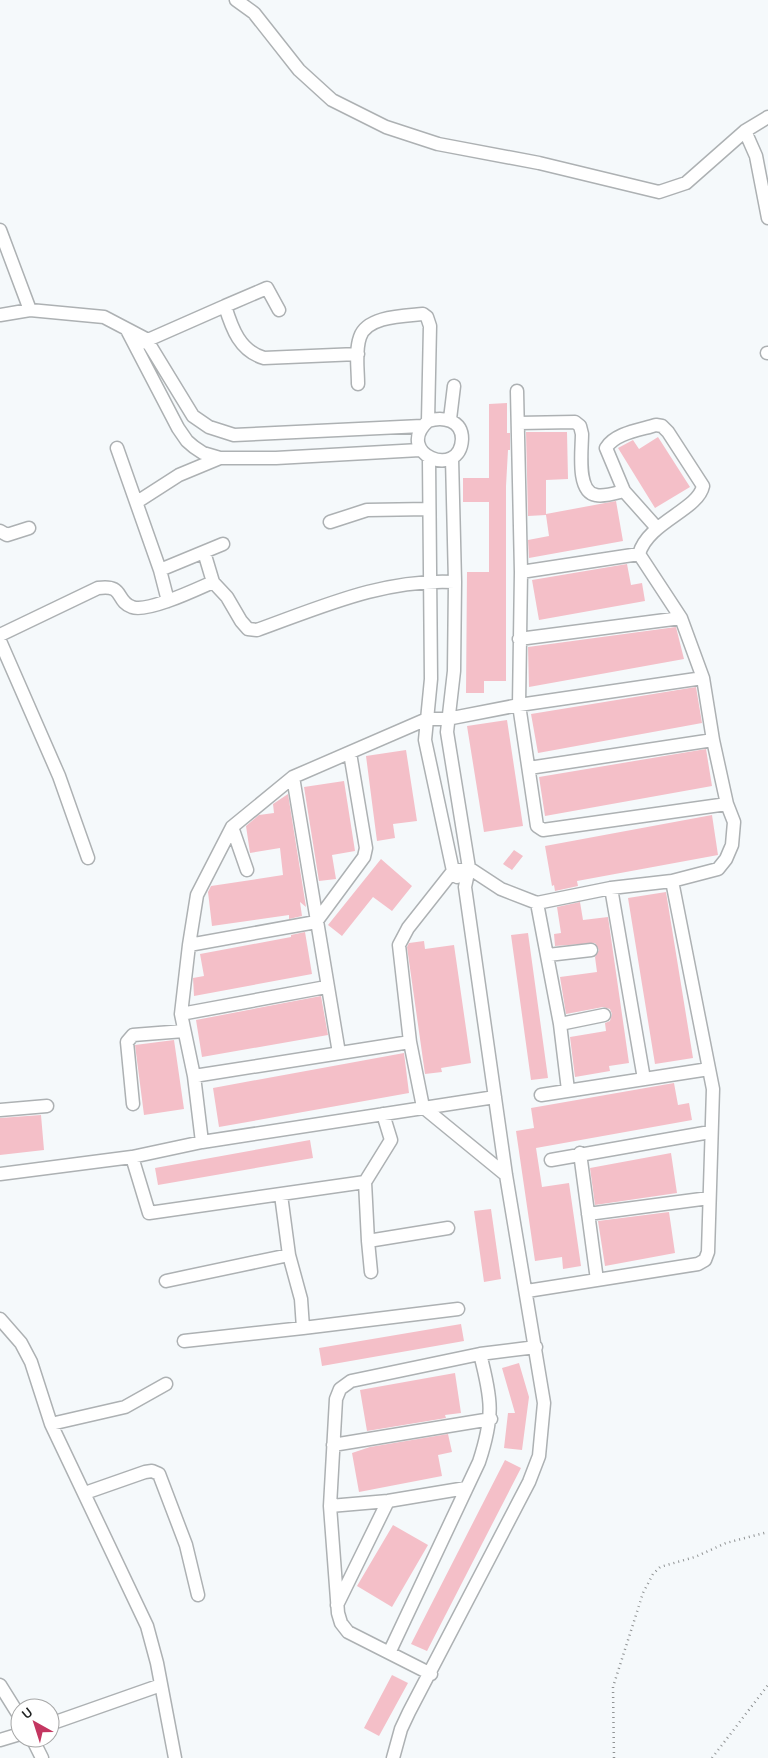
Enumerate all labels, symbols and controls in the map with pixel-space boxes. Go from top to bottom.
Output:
north arrow [10,1698,60,1748]
text: U [18,1704,36,1723]

